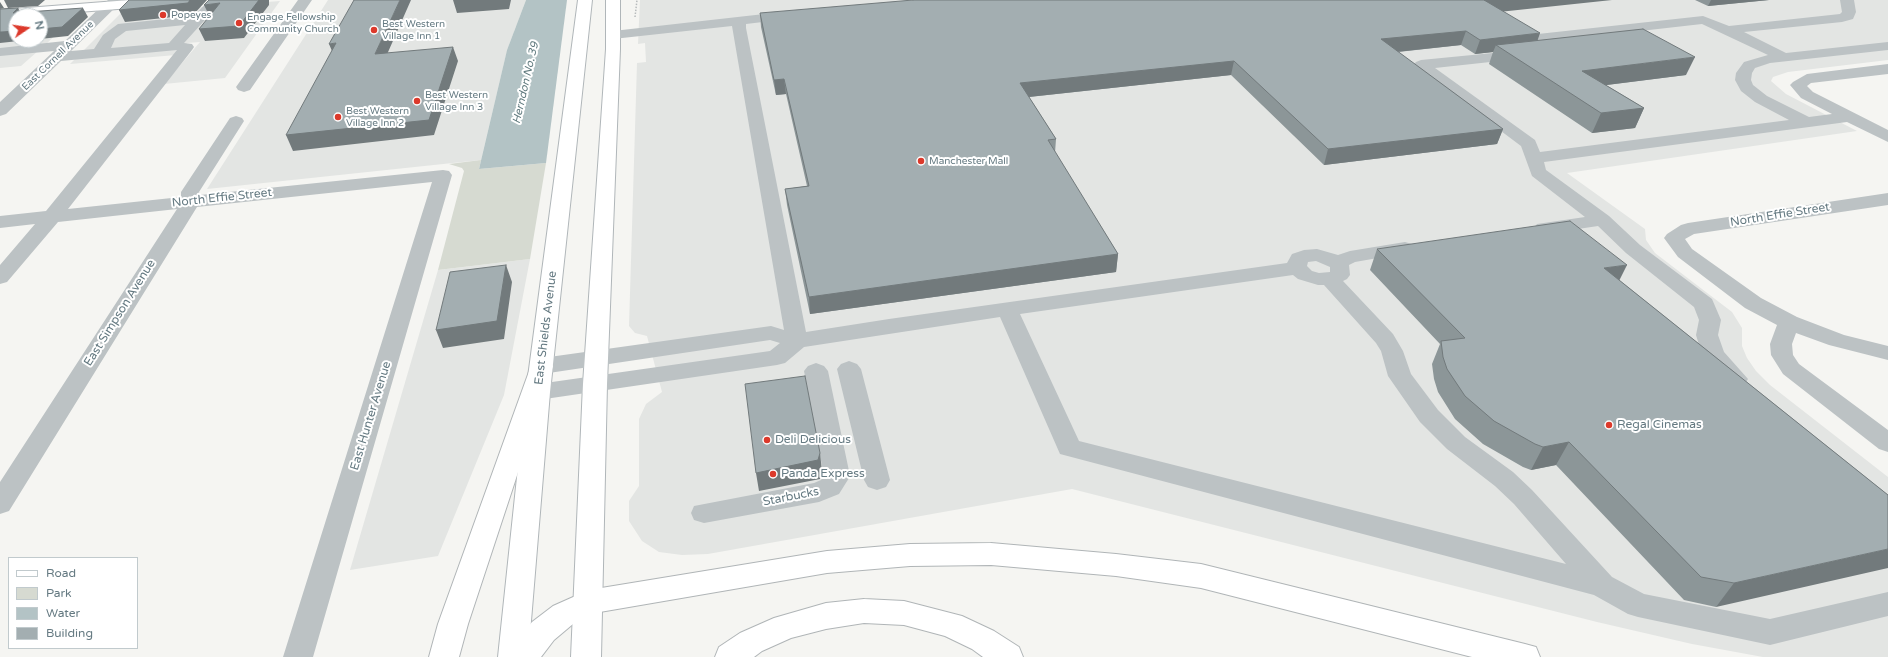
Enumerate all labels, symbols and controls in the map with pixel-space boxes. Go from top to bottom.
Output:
north arrow [8,8,48,48]
place label: Popeyes [171,9,211,21]
marker: Popeyes [158,10,168,20]
place label: Engage Fellowship Community Church [247,11,339,34]
marker: Engage Fellowship Community Church [234,18,244,28]
place label: Best Western Village Inn 1 [382,18,445,42]
street label: East Cornell Avenue [20,19,96,93]
text: N [32,20,47,31]
marker: Best Western Village Inn 1 [369,25,379,35]
water label: Herndon No. 39 [510,41,542,125]
place label: Best Western Village Inn 3 [425,89,488,112]
marker: Best Western Village Inn 3 [412,96,422,106]
place label: Best Western Village Inn 2 [346,105,409,128]
marker: Best Western Village Inn 2 [333,112,343,122]
place label: Manchester Mall [929,155,1008,167]
marker: Manchester Mall [916,156,926,166]
street label: North Effie Street [171,186,273,210]
street label: North Effie Street [1729,200,1831,230]
street label: East Simpson Avenue [81,257,159,369]
street label: East Shields Avenue [532,270,560,386]
street label: East Hunter Avenue [348,360,394,472]
place label: Regal Cinemas [1617,418,1702,432]
marker: Regal Cinemas [1604,420,1614,430]
place label: Deli Delicious [775,433,851,447]
marker: Deli Delicious [762,435,772,445]
place label: Panda Express [781,467,865,481]
marker: Panda Express [768,469,778,479]
street label: Starbucks [762,485,820,509]
legend [8,557,138,649]
text: Road [46,566,76,580]
text: Park [46,586,72,600]
text: Water [46,606,80,620]
text: Building [46,626,93,640]

